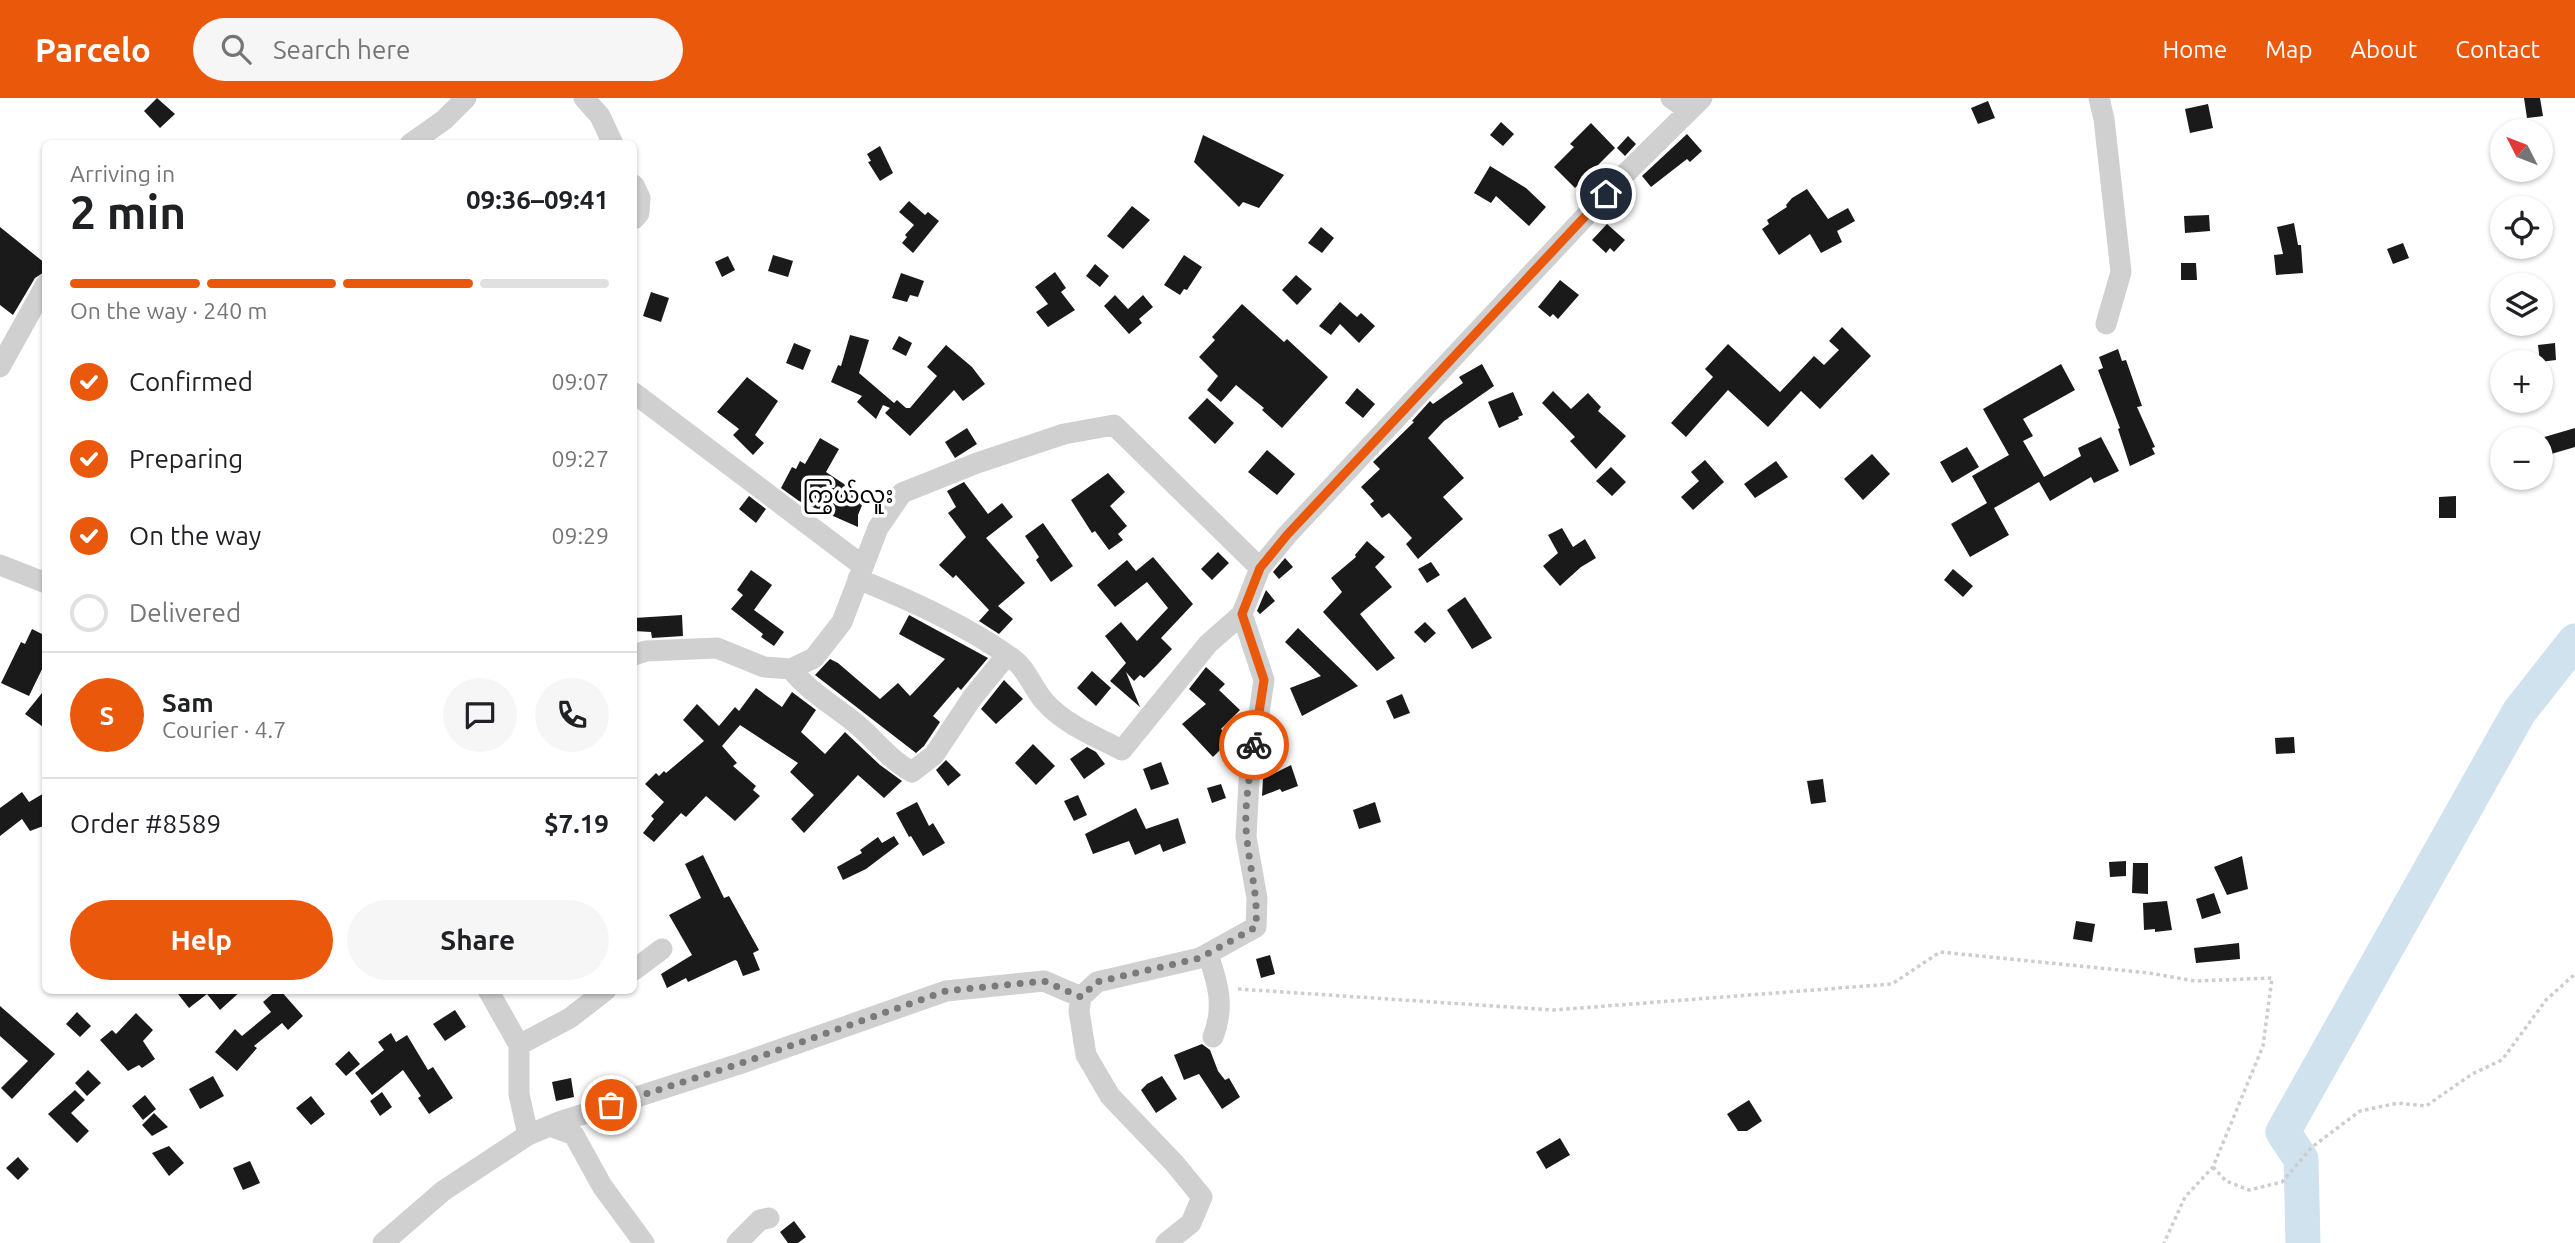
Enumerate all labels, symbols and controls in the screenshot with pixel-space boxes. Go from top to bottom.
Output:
search box [193,18,683,81]
icon: search [217,30,255,68]
text: Parcelo [35,31,151,68]
text: Search here [273,35,410,64]
text: Home [2162,36,2227,63]
text: Map [2265,36,2312,63]
text: About [2350,36,2417,63]
text: Contact [2455,36,2540,63]
north arrow [2490,119,2553,182]
map controls [2490,119,2553,490]
text: Arriving in [70,161,175,186]
pin [1576,164,1636,224]
icon: home [1587,175,1625,213]
text: 09:36–09:41 [466,185,609,214]
text: 2 min [70,186,186,238]
button: locate [2490,196,2553,259]
button: layers [2490,273,2553,336]
text: On the way · 240 m [70,298,267,323]
button: + [2490,350,2553,413]
icon: check [70,363,108,401]
text: Confirmed [129,367,253,396]
text: 09:07 [551,369,609,394]
button: − [2490,427,2553,490]
icon: check [70,440,108,478]
text: Preparing [129,444,243,473]
text: 09:27 [551,446,609,471]
district label: ကြွယ်လူး [803,479,893,514]
icon: check [70,517,108,555]
text: On the way [129,521,261,550]
text: 09:29 [551,523,609,548]
text: Delivered [129,598,241,627]
button: chat [443,678,517,752]
button: phone [535,678,609,752]
text: Sam [162,688,214,717]
text: S [100,701,114,730]
courier [1219,710,1289,780]
text: Courier · 4.7 [162,717,286,742]
icon: bike [1235,726,1273,764]
text: Order #8589 [70,809,221,838]
text: $7.19 [544,809,609,838]
button: Help [70,900,333,980]
button: Share [347,900,609,980]
pin [581,1075,641,1135]
icon: bag [592,1086,630,1124]

